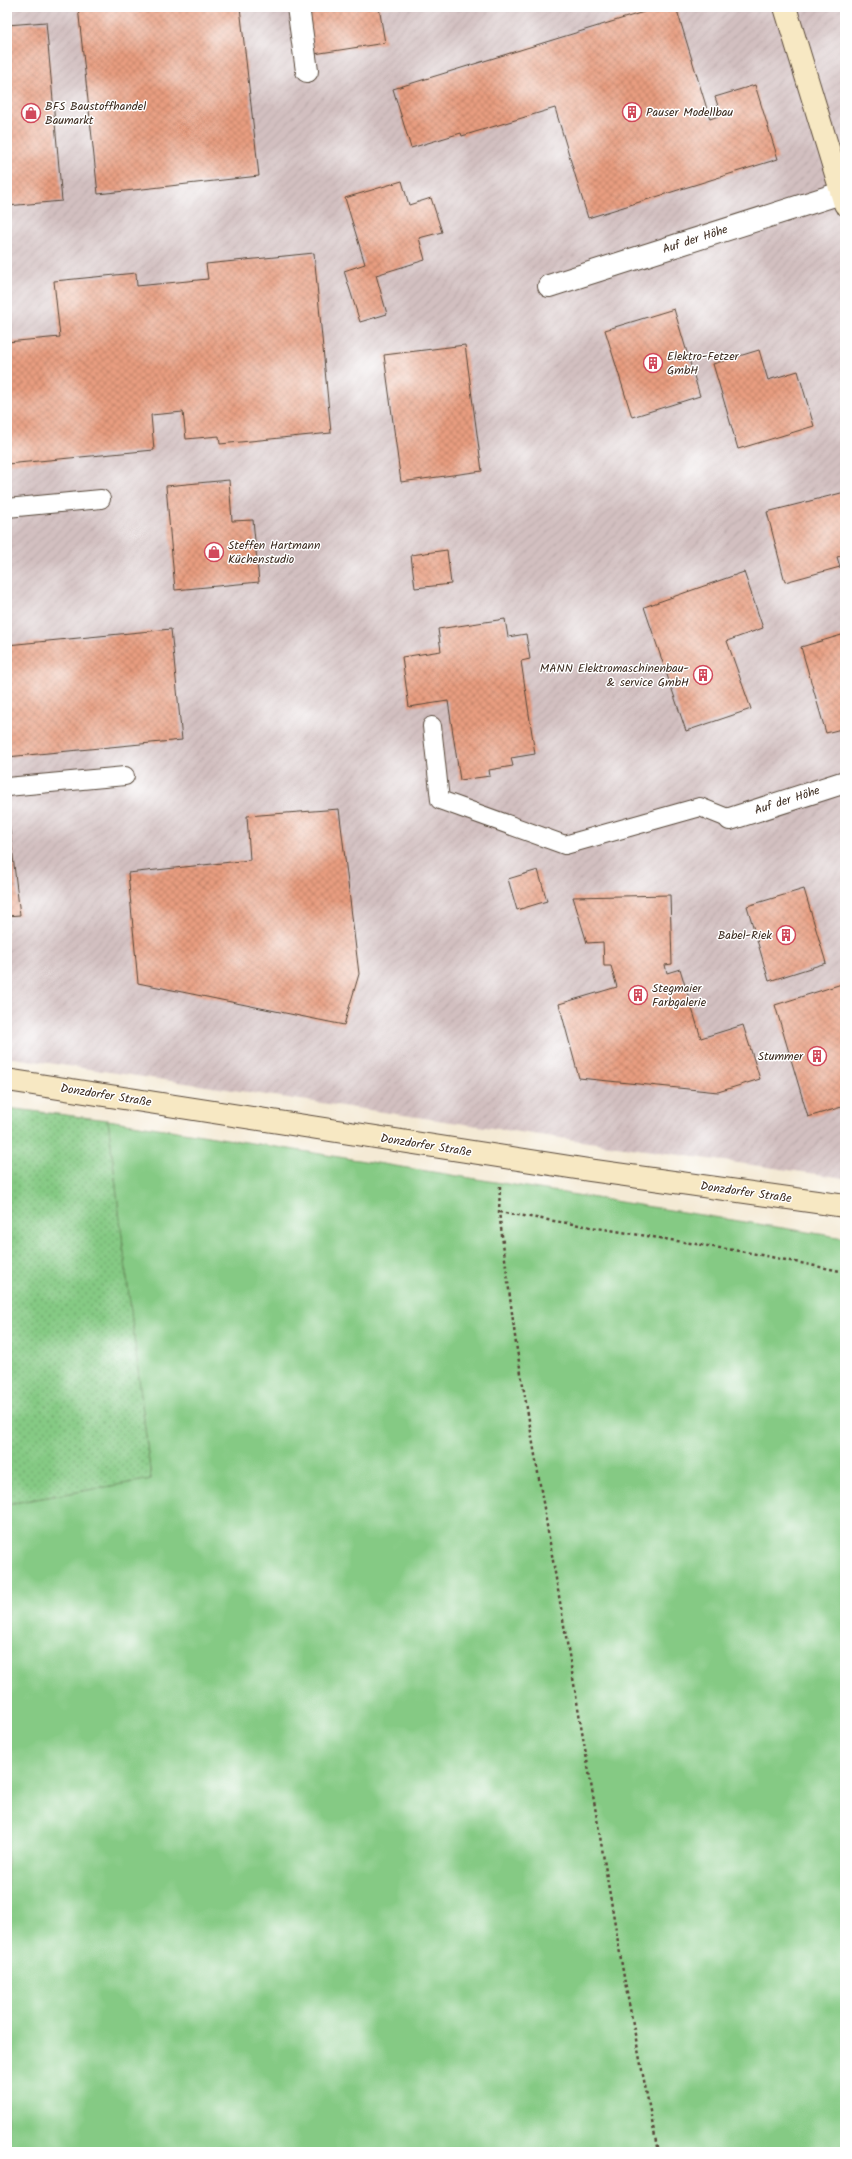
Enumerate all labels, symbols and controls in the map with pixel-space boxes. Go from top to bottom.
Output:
place label: BFS Baustoffhandel Baumarkt [45,97,146,130]
building icon: Pauser Modellbau [621,101,643,123]
shop icon: BFS Baustoffhandel Baumarkt [20,102,42,124]
place label: Pauser Modellbau [646,103,733,122]
street label: Auf der Höhe [660,220,731,259]
place label: Elektro-Fetzer GmbH [667,347,740,380]
building icon: Elektro-Fetzer GmbH [642,352,664,374]
place label: Steffen Hartmann Küchenstudio [228,536,320,569]
shop icon: Steffen Hartmann Küchenstudio [203,541,225,563]
place label: MANN Elektromaschinenbau- & service GmbH [540,659,689,692]
building icon: MANN Elektromaschinenbau- & service GmbH [692,664,714,686]
street label: Auf der Höhe [752,781,823,820]
building icon: Babel-Riek [775,924,797,946]
place label: Babel-Riek [718,926,772,945]
place label: Stegmaier Farbgalerie [652,979,707,1012]
building icon: Stegmaier Farbgalerie [627,984,649,1006]
building icon: Stummer [806,1045,828,1067]
place label: Stummer [758,1047,804,1066]
street label: Donzdorfer Straße [59,1079,153,1112]
street label: Donzdorfer Straße [379,1129,473,1162]
street label: Donzdorfer Straße [699,1177,793,1208]

